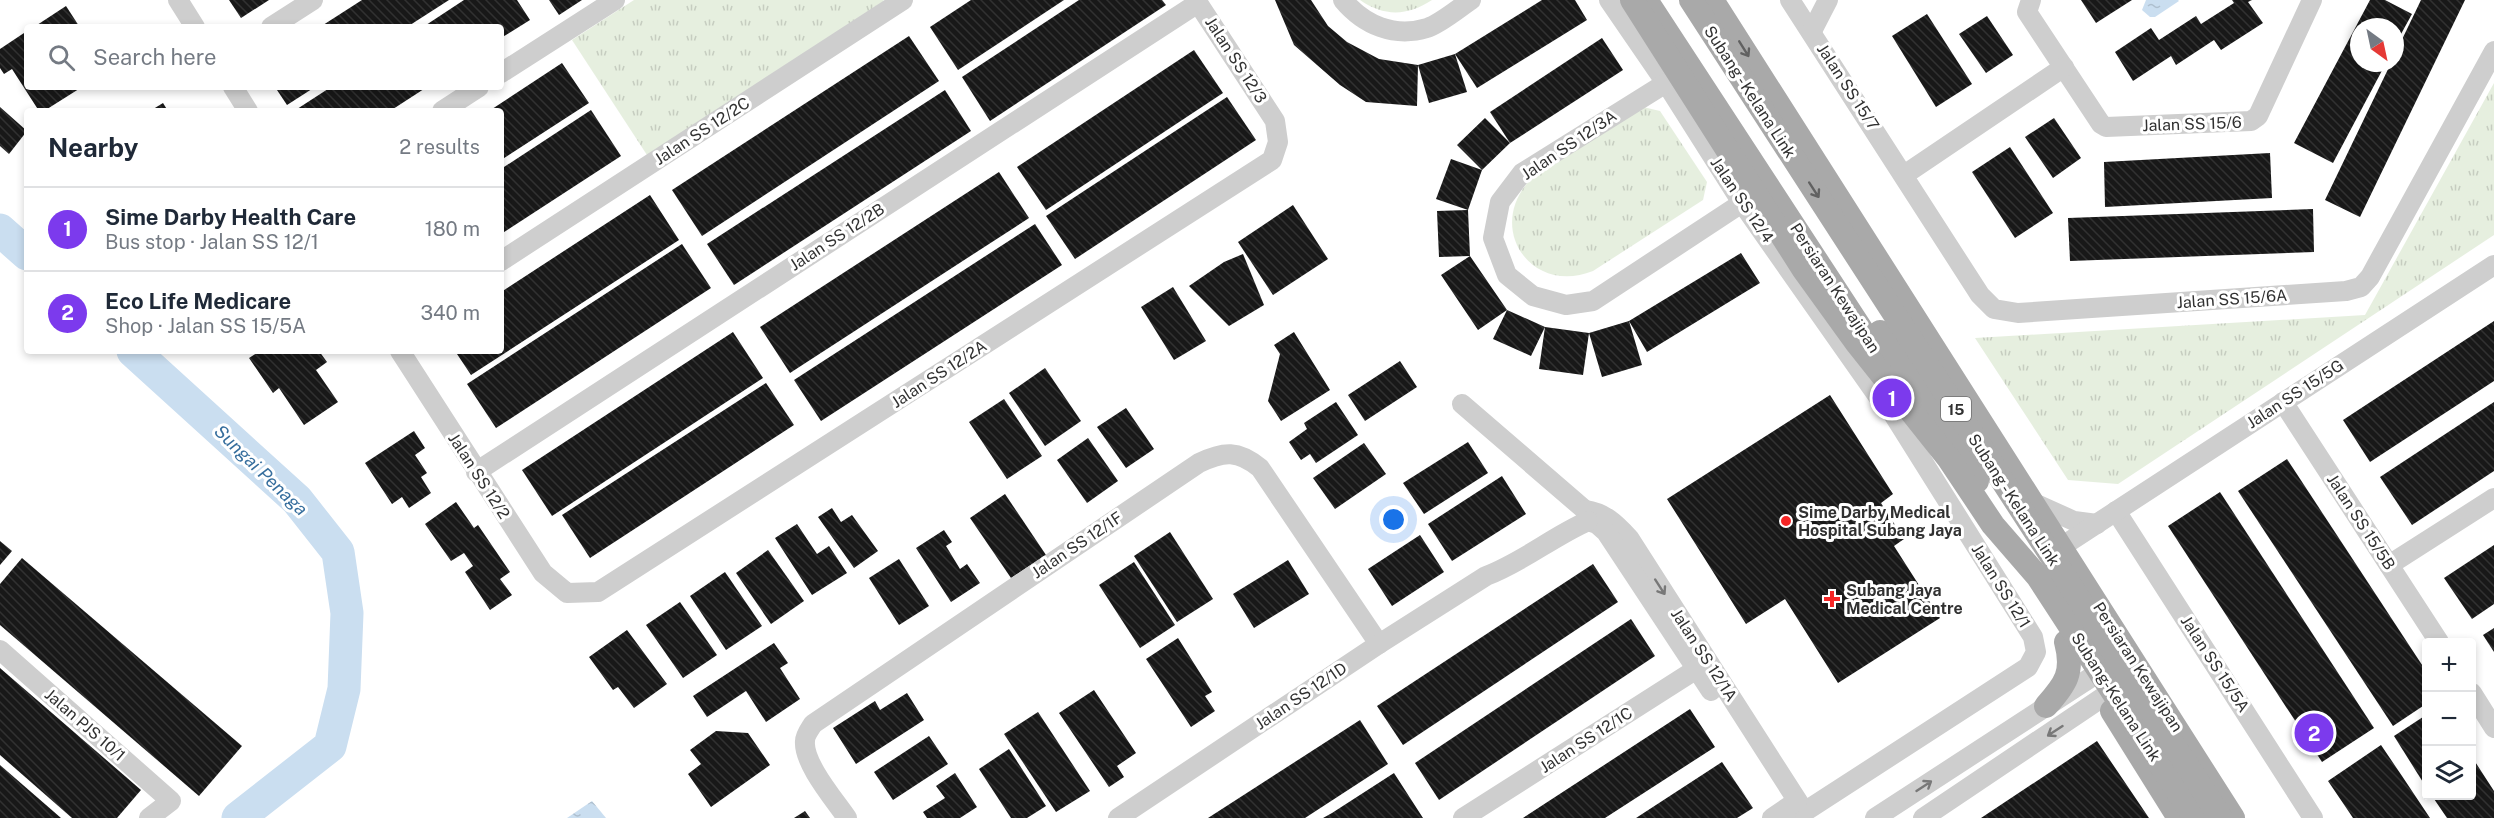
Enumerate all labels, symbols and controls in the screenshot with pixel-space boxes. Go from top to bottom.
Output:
street label: Jalan SS 12/3 [1201,13,1271,107]
north arrow [2350,18,2404,72]
street label: Subang - Kelana Link [1700,22,1800,162]
search box [24,24,504,90]
street label: Jalan SS 15/7 [1813,40,1883,134]
icon: search [45,41,78,74]
one-way arrow [1737,41,1750,58]
text: Search here [93,44,217,70]
street label: Jalan SS 12/2C [651,93,753,169]
street label: Jalan SS 12/3A [1518,106,1620,184]
street label: Jalan SS 15/6 [2142,113,2242,135]
text: Nearby [48,132,138,163]
text: 2 results [399,135,480,159]
street label: Jalan SS 12/4 [1706,154,1778,246]
one-way arrow [1808,182,1820,198]
street label: Jalan SS 12/2B [786,199,888,275]
text: Sime Darby Health Care [105,204,356,230]
text: 1 [63,217,72,241]
text: 180 m [425,217,480,241]
street label: Persiaran Kewajipan [1786,220,1884,356]
text: Bus stop · Jalan SS 12/1 [105,230,319,254]
street label: Jalan SS 15/6A [2176,286,2288,312]
text: Eco Life Medicare [105,288,291,314]
text: 2 [61,301,74,325]
text: 340 m [420,301,480,325]
text: Shop · Jalan SS 15/5A [105,314,306,338]
street label: Jalan SS 12/2A [888,336,990,412]
street label: Jalan SS 15/5G [2243,356,2347,432]
pin: 1 [1872,376,1912,420]
road number: 15 [1941,397,1971,421]
water label: Sungai Penaga [210,420,312,520]
street label: Jalan SS 12/2 [444,430,514,522]
street label: Subang - Kelana Link [1964,430,2064,570]
street label: Jalan SS 15/5B [2323,470,2399,574]
place label: Sime Darby Medical Hospital Subang Jaya [1798,503,1962,540]
your location [1379,505,1408,534]
street label: Jalan SS 12/1F [1028,508,1126,582]
marker: Sime Darby Medical Hospital Subang Jaya [1779,514,1793,528]
street label: Jalan SS 12/1 [1968,541,2034,631]
one-way arrow [1655,578,1667,595]
place label: Subang Jaya Medical Centre [1846,581,1963,618]
marker: Subang Jaya Medical Centre [1823,590,1841,608]
street label: Persiaran Kewajipan [2089,599,2187,735]
street label: Jalan SS 12/1A [1667,605,1741,705]
street label: Jalan SS 15/5A [2177,612,2253,716]
street label: Subang-Kelana Link [2067,629,2165,765]
map controls [2422,638,2476,800]
button: + [2422,638,2476,692]
street label: Jalan SS 12/1D [1252,658,1350,734]
street label: Jalan PJS 10/1 [41,685,129,765]
button: − [2422,692,2476,746]
street label: Jalan SS 12/1C [1536,703,1636,777]
pin: 2 [2294,710,2334,756]
one-way arrow [2047,725,2064,737]
button: layers [2422,746,2476,800]
one-way arrow [1915,780,1932,792]

